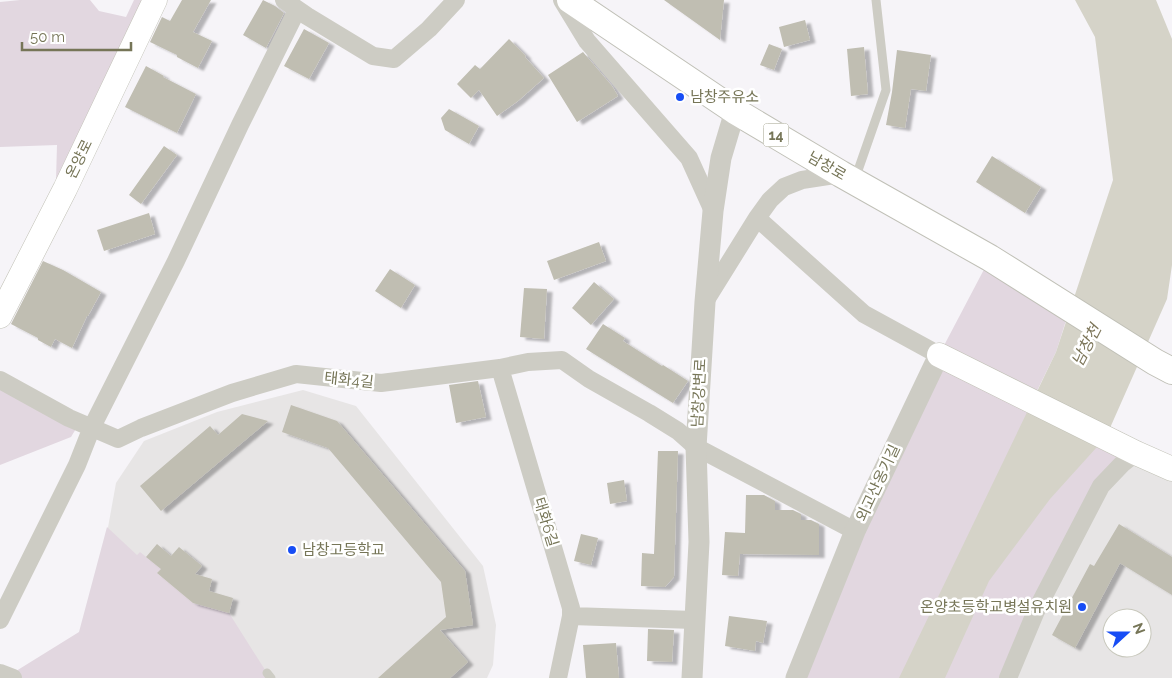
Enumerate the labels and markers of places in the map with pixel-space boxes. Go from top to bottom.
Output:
place label: 남창주유소 [690,88,759,106]
marker: 남창주유소 [674,91,686,103]
place label: 남창고등학교 [302,541,385,559]
marker: 남창고등학교 [286,544,298,556]
place label: 온양초등학교병설유치원 [920,598,1072,616]
marker: 온양초등학교병설유치원 [1076,601,1088,613]

